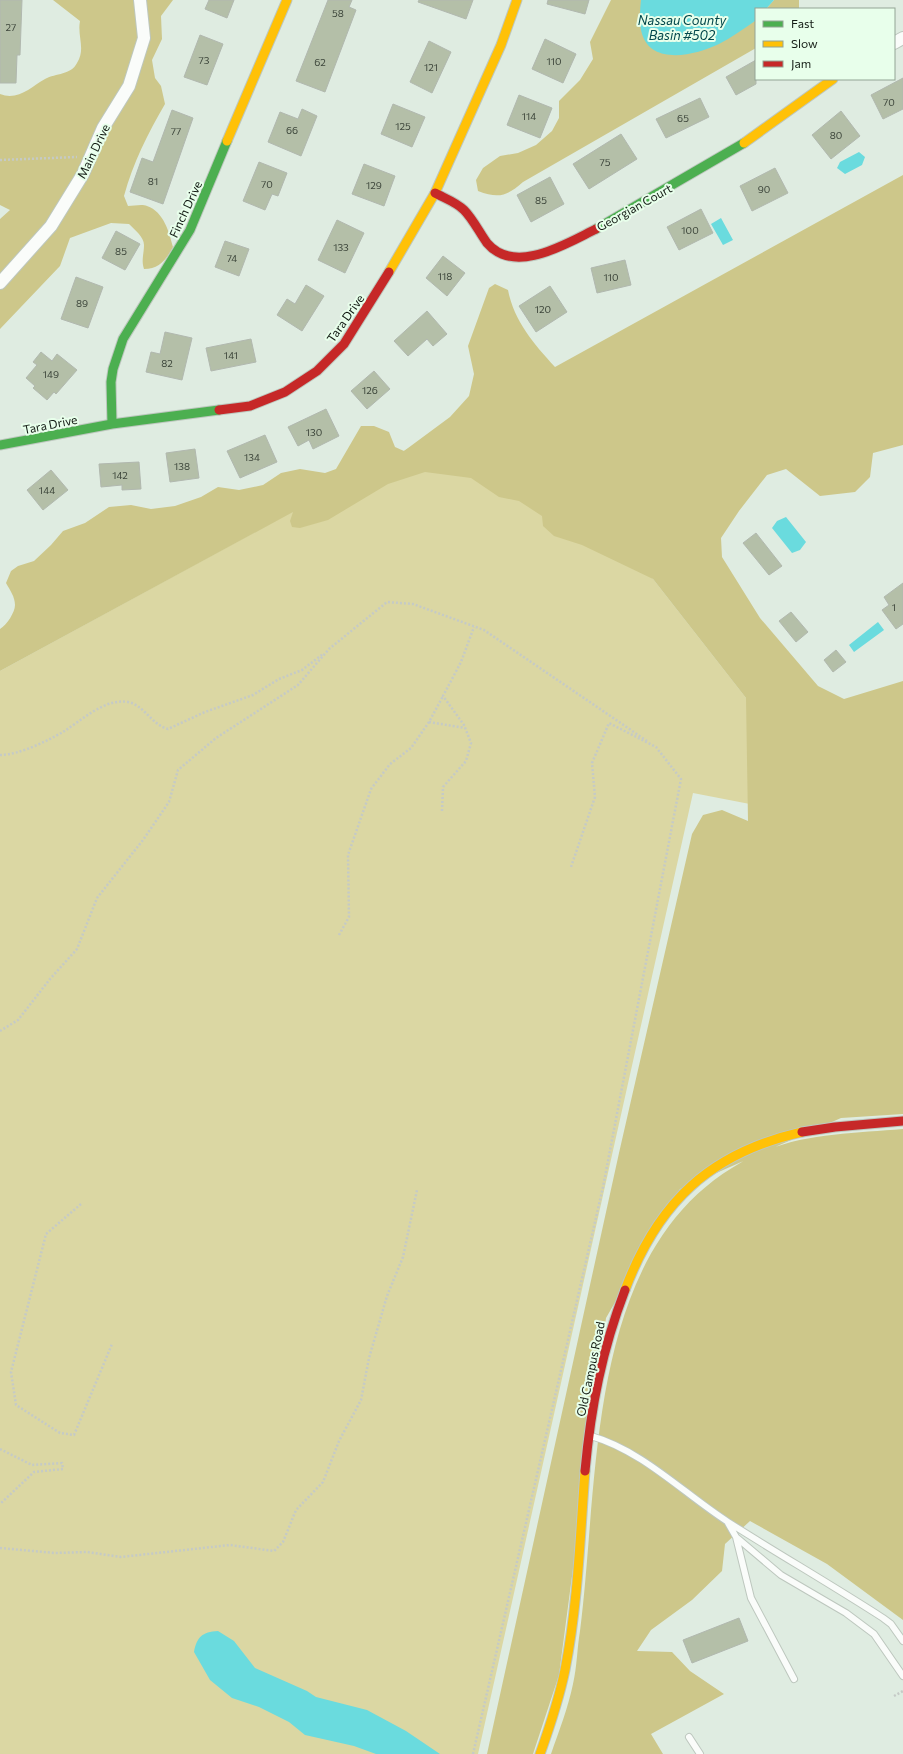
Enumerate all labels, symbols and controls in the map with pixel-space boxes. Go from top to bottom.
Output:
house number: 58 [332,7,344,19]
legend [755,8,895,80]
water label: Nassau County Basin #502 [638,12,727,43]
text: Fast [791,16,814,30]
house number: 27 [6,21,16,33]
text: Slow [791,36,818,50]
house number: 73 [199,54,210,66]
house number: 110 [546,55,562,67]
house number: 62 [314,56,326,68]
text: Jam [791,56,811,71]
house number: 121 [424,61,438,73]
house number: 70 [883,96,895,108]
house number: 114 [522,110,536,122]
house number: 65 [677,112,689,124]
house number: 125 [395,120,411,132]
street label: Main Drive [74,121,112,181]
house number: 66 [286,124,298,136]
house number: 77 [171,125,181,137]
house number: 80 [830,129,842,141]
house number: 75 [600,156,611,168]
house number: 81 [148,175,158,187]
street label: Finch Drive [166,178,204,240]
house number: 70 [261,178,273,190]
house number: 129 [366,179,382,191]
street label: Georgian Court [594,180,674,233]
house number: 90 [758,183,770,195]
house number: 85 [535,194,547,206]
house number: 100 [681,224,699,236]
house number: 133 [333,241,349,253]
house number: 85 [115,245,127,257]
house number: 74 [227,252,237,264]
house number: 118 [438,270,452,282]
house number: 110 [603,271,619,283]
street label: Tara Drive [323,291,367,345]
house number: 89 [76,297,88,309]
house number: 120 [535,303,551,315]
house number: 141 [224,349,238,361]
house number: 82 [161,357,173,369]
house number: 149 [43,368,59,380]
house number: 126 [362,384,378,396]
street label: Tara Drive [22,412,78,436]
house number: 130 [306,426,322,438]
house number: 134 [244,451,260,463]
house number: 138 [174,460,190,472]
house number: 142 [112,469,128,481]
house number: 144 [39,484,55,496]
house number: 1 [892,601,896,613]
street label: Old Campus Road [573,1320,607,1418]

